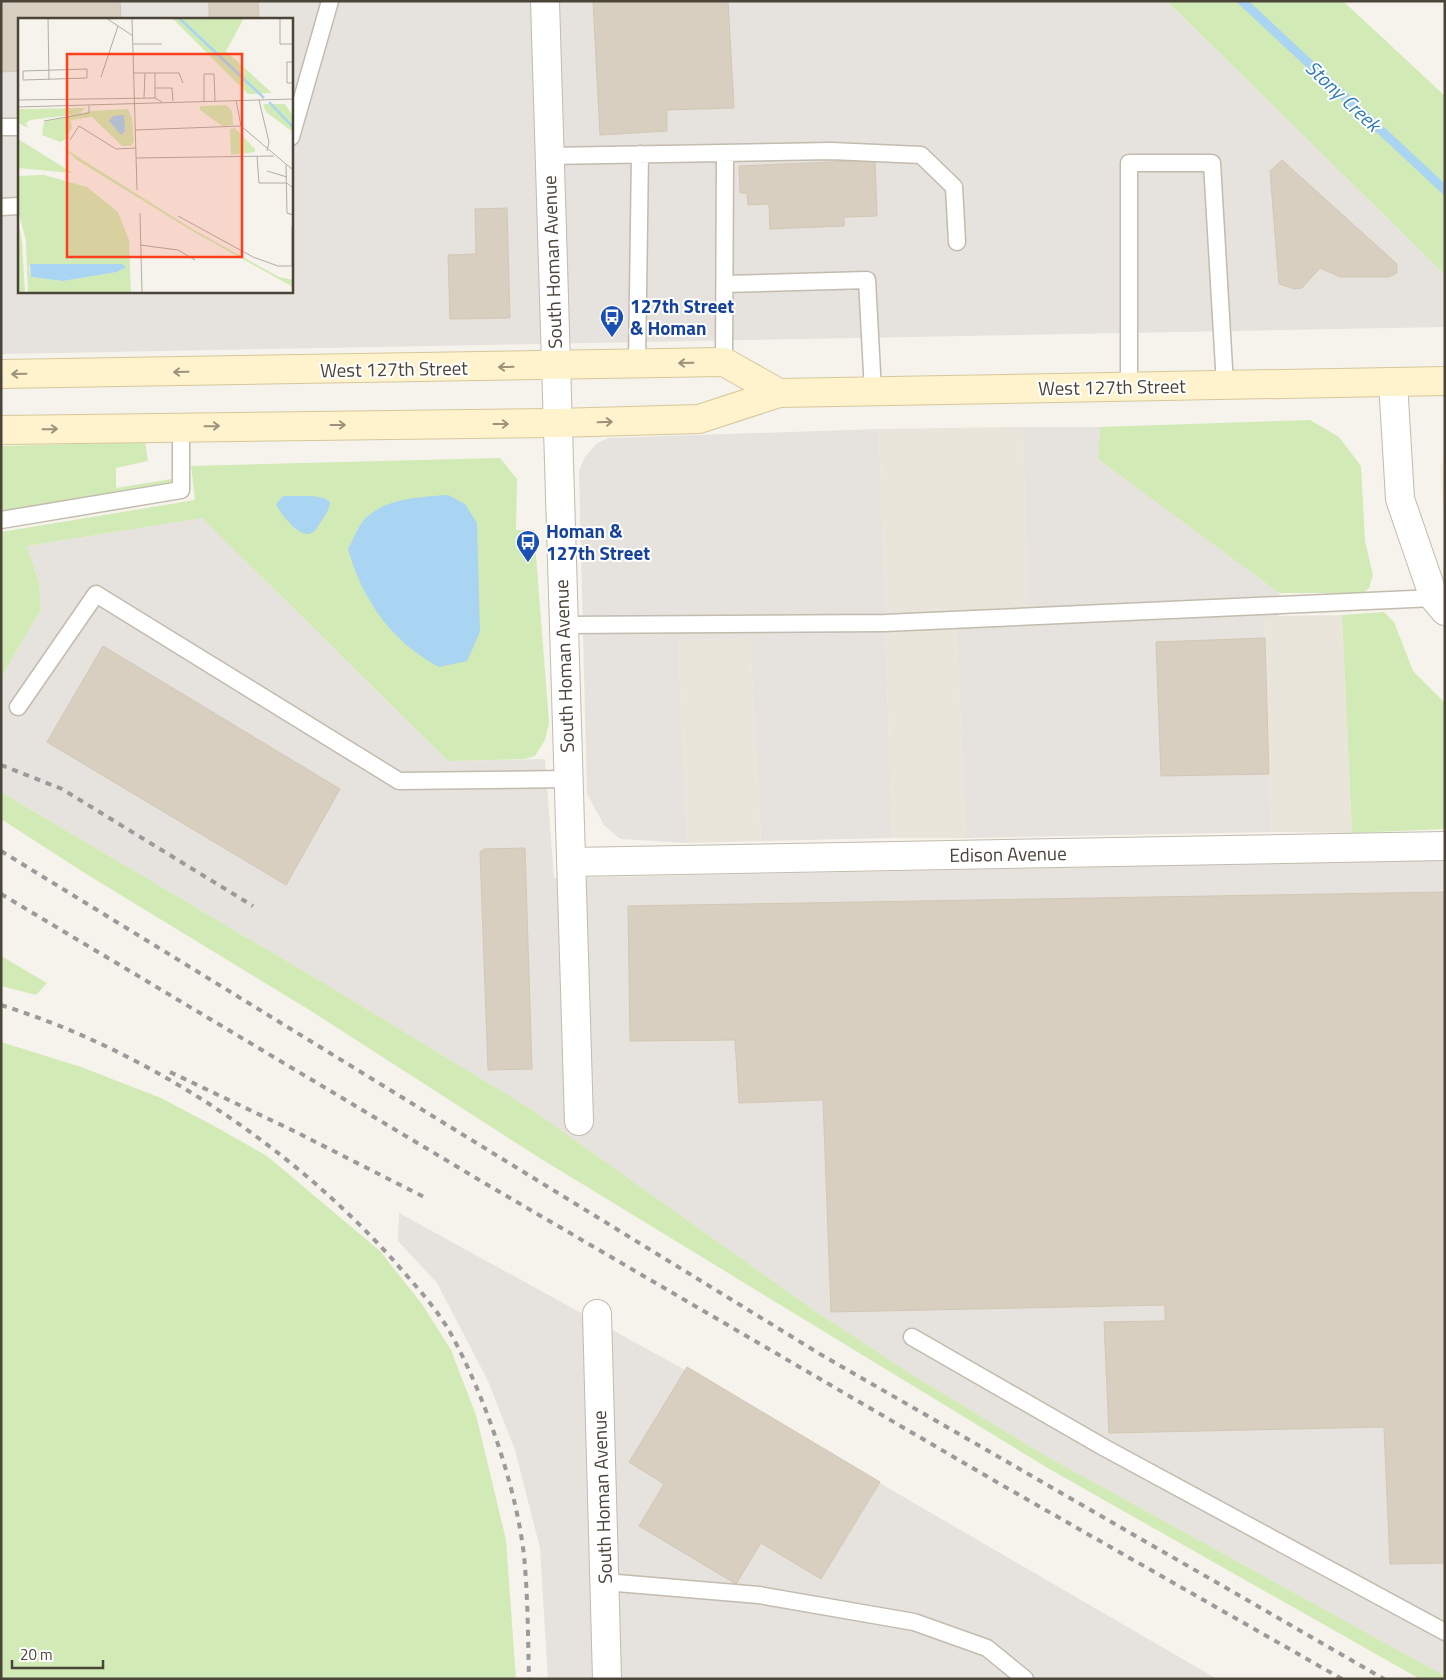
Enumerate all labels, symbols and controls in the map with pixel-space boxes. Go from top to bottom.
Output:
inset map [18,18,292,292]
water label: Stony Creek [1299,53,1389,140]
street label: South Homan Avenue [534,175,569,349]
place label: 127th Street & Homan [630,291,734,342]
bus stop icon: 127th Street & Homan [599,304,625,338]
street label: West 127th Street [320,353,468,384]
one-way arrow [678,358,694,368]
one-way arrow [498,362,514,372]
one-way arrow [174,367,190,376]
one-way arrow [11,369,28,379]
street label: West 127th Street [1038,371,1186,402]
one-way arrow [596,417,613,427]
one-way arrow [492,419,508,429]
one-way arrow [330,420,346,430]
one-way arrow [204,422,220,431]
one-way arrow [42,424,58,434]
place label: Homan & 127th Street [546,516,650,567]
bus stop icon: Homan & 127th Street [515,529,541,563]
street label: South Homan Avenue [546,579,581,753]
street label: Edison Avenue [949,838,1067,869]
street label: South Homan Avenue [584,1410,619,1584]
scale bar [12,1638,104,1670]
text: 20 m [20,1643,53,1666]

